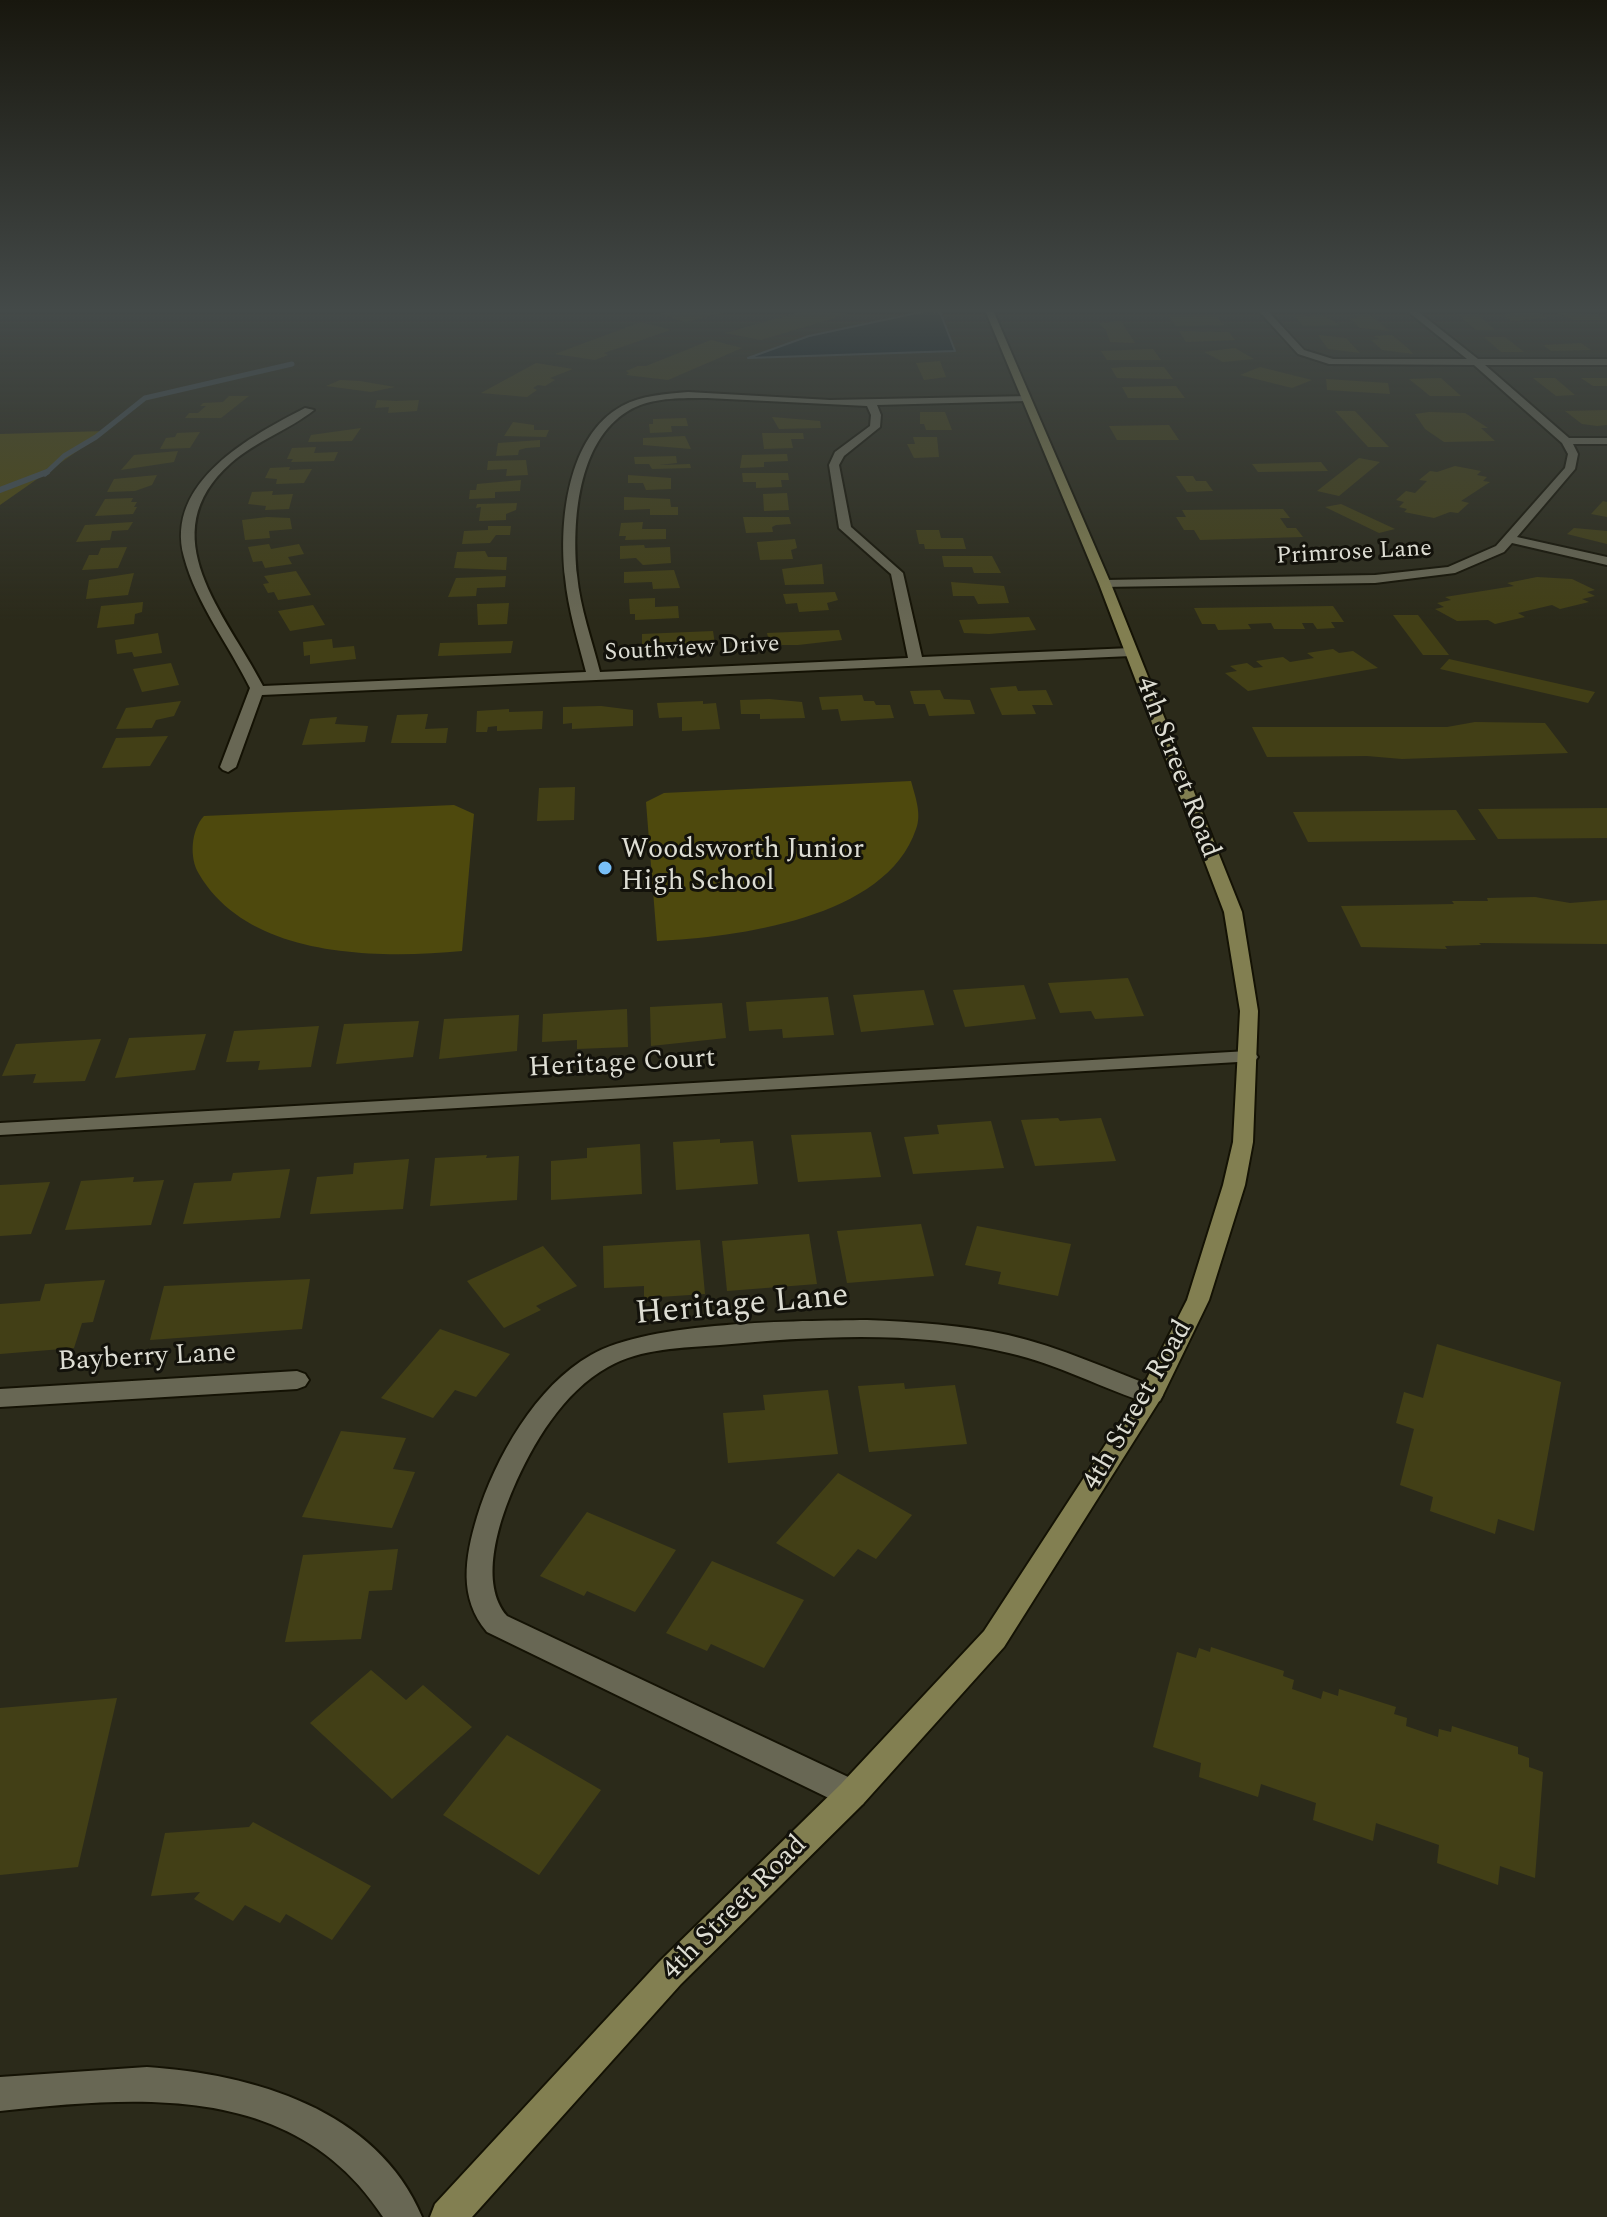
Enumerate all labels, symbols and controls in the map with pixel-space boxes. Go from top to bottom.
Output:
street label: Primrose Lane [1275,536,1433,572]
street label: Southview Drive [604,631,780,669]
street label: 4th Street Road [1126,673,1226,863]
place label: Woodsworth Junior High School [621,835,864,901]
marker: Woodsworth Junior High School [596,859,614,877]
street label: Heritage Court [528,1043,716,1087]
street label: Heritage Lane [634,1277,850,1337]
street label: 4th Street Road [1077,1315,1201,1497]
street label: Bayberry Lane [57,1338,237,1380]
street label: 4th Street Road [657,1830,815,1988]

